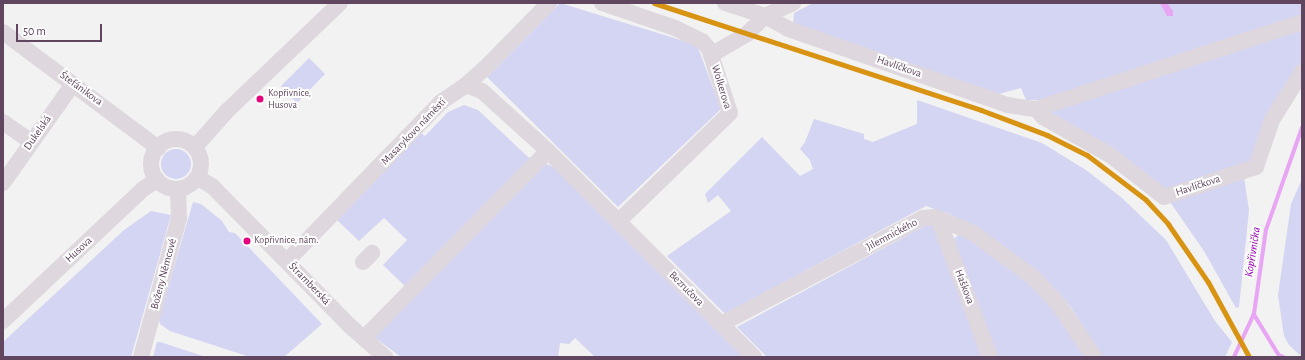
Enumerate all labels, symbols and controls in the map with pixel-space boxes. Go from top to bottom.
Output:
scale bar [18,16,104,42]
text: 50 m [23,25,46,37]
street label: Havlíčkova [875,53,923,81]
street label: Wolkerova [708,63,734,111]
street label: Štefánikova [57,69,105,109]
place label: Kopřivnice, Husova [268,87,311,110]
marker: Kopřivnice, Husova [255,94,265,104]
street label: Masarykovo náměstí [379,96,449,168]
street label: Dukelská [21,113,55,153]
street label: Havlíčkova [1174,173,1222,199]
street label: Jilemnického [864,216,920,254]
water label: Kopřivnička [1242,226,1264,278]
street label: Husova [63,234,95,266]
place label: Kopřivnice, nám. [254,235,319,247]
marker: Kopřivnice, nám. [242,236,252,246]
street label: Boženy Němcové [148,237,180,311]
street label: Štramberská [285,260,333,308]
street label: Haškova [951,268,977,306]
street label: Bezručova [666,269,706,309]

